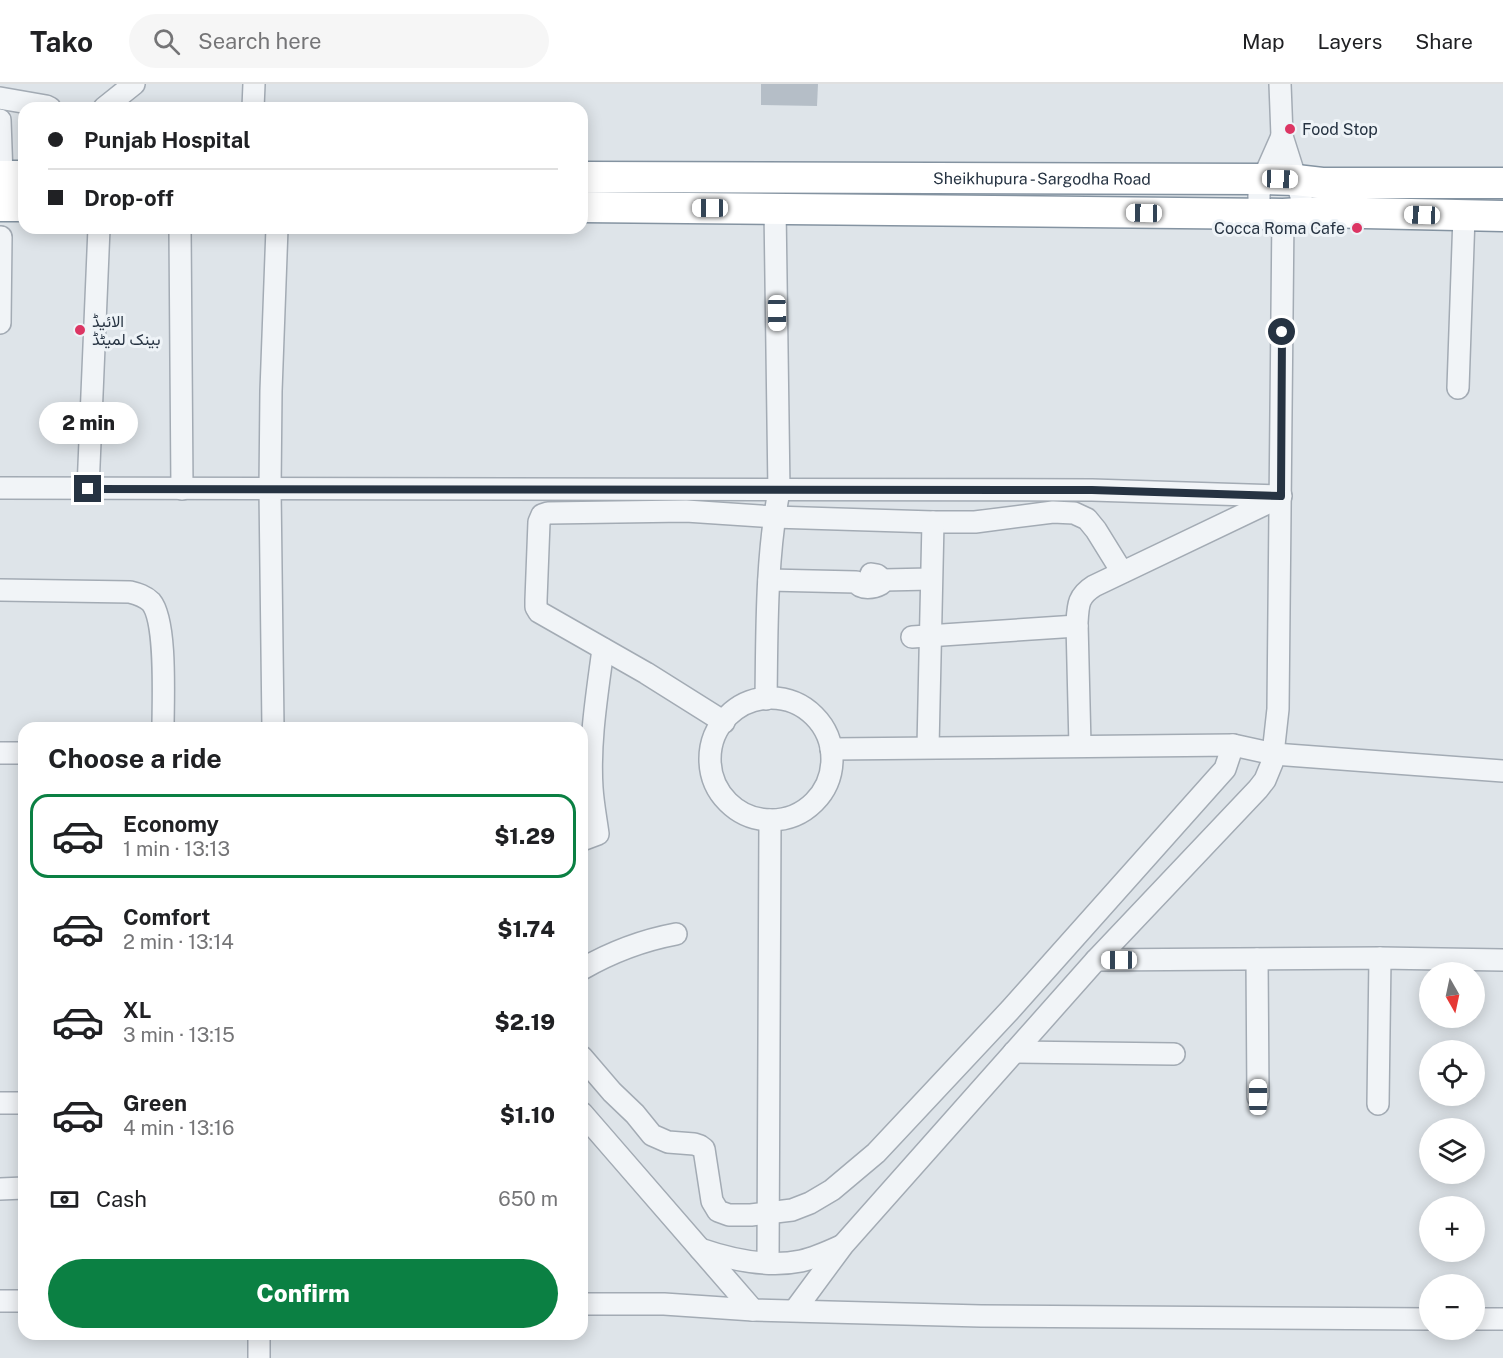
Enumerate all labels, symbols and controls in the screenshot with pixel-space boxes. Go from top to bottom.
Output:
search box [129,14,549,68]
text: Tako [30,25,93,58]
icon: search [150,25,183,58]
text: Search here [198,28,322,54]
text: Map [1242,29,1285,54]
text: Layers [1318,29,1382,54]
text: Share [1415,29,1473,54]
place label: Food Stop [1302,120,1378,139]
marker: Food Stop [1283,122,1297,136]
text: Punjab Hospital [84,127,251,153]
street label: Sheikhupura - Sargodha Road [933,169,1151,189]
car [1262,169,1298,189]
text: Drop-off [84,185,174,211]
car [692,199,728,217]
car [1126,204,1162,222]
car [1404,205,1440,225]
place label: Cocca Roma Cafe [1214,219,1345,238]
marker: Cocca Roma Cafe [1350,221,1364,235]
car [768,295,786,331]
place label: الائیڈ بینک لمیٹڈ [92,312,160,349]
route start [1268,318,1295,345]
marker: الائیڈ بینک لمیٹڈ [73,323,87,337]
callout: 2 min [38,402,138,444]
text: 2 min [62,411,115,435]
route end [74,475,101,502]
text: Choose a ride [48,742,222,774]
icon: car [51,809,105,863]
text: Economy [123,811,219,837]
text: $1.29 [494,823,555,849]
text: 1 min · 13:13 [123,837,230,861]
icon: car [51,902,105,956]
text: Comfort [123,904,210,930]
text: $1.74 [497,916,555,942]
text: 2 min · 13:14 [123,930,234,954]
car [1101,951,1137,969]
north arrow [1419,962,1485,1028]
map controls [1419,962,1485,1340]
icon: car [51,995,105,1049]
text: XL [123,997,151,1023]
text: $2.19 [495,1009,555,1035]
text: 3 min · 13:15 [123,1023,235,1047]
button: locate [1419,1040,1485,1106]
car [1249,1079,1267,1115]
icon: car [51,1088,105,1142]
text: Green [123,1090,187,1116]
text: $1.10 [500,1102,555,1128]
text: 4 min · 13:16 [123,1116,234,1140]
button: layers [1419,1118,1485,1184]
icon: cash [48,1183,81,1216]
text: Cash [96,1186,147,1212]
text: 650 m [498,1187,558,1211]
button: + [1419,1196,1485,1262]
button: Confirm [48,1259,558,1328]
button: − [1419,1274,1485,1340]

